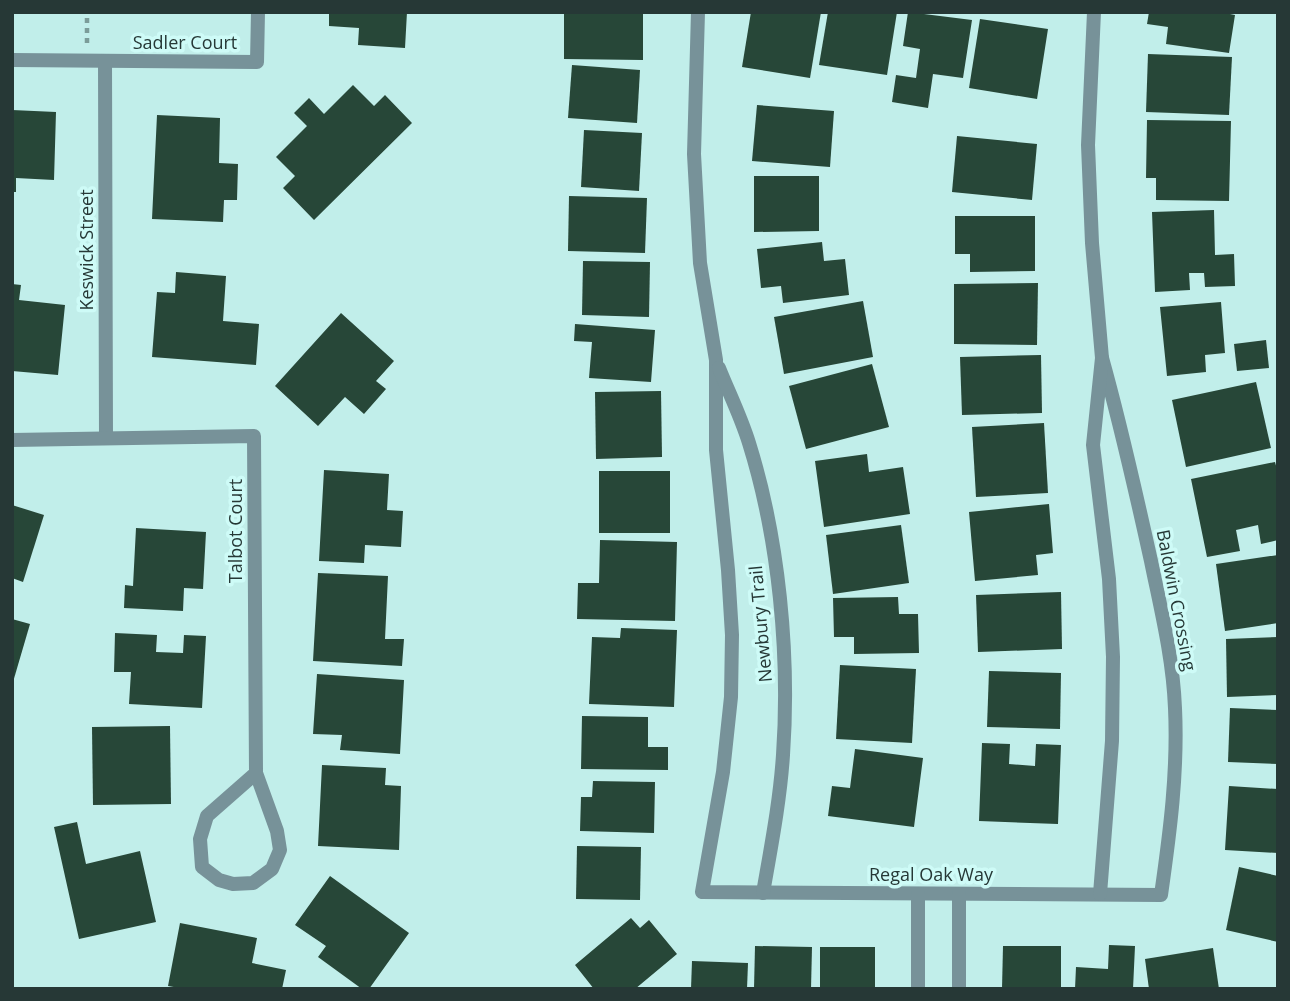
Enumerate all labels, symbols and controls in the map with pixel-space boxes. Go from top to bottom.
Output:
street label: Sadler Court [133,30,237,54]
street label: Keswick Street [74,189,98,311]
street label: Talbot Court [223,479,247,583]
street label: Baldwin Crossing [1152,527,1203,673]
street label: Newbury Trail [743,565,777,683]
street label: Regal Oak Way [869,862,994,886]

